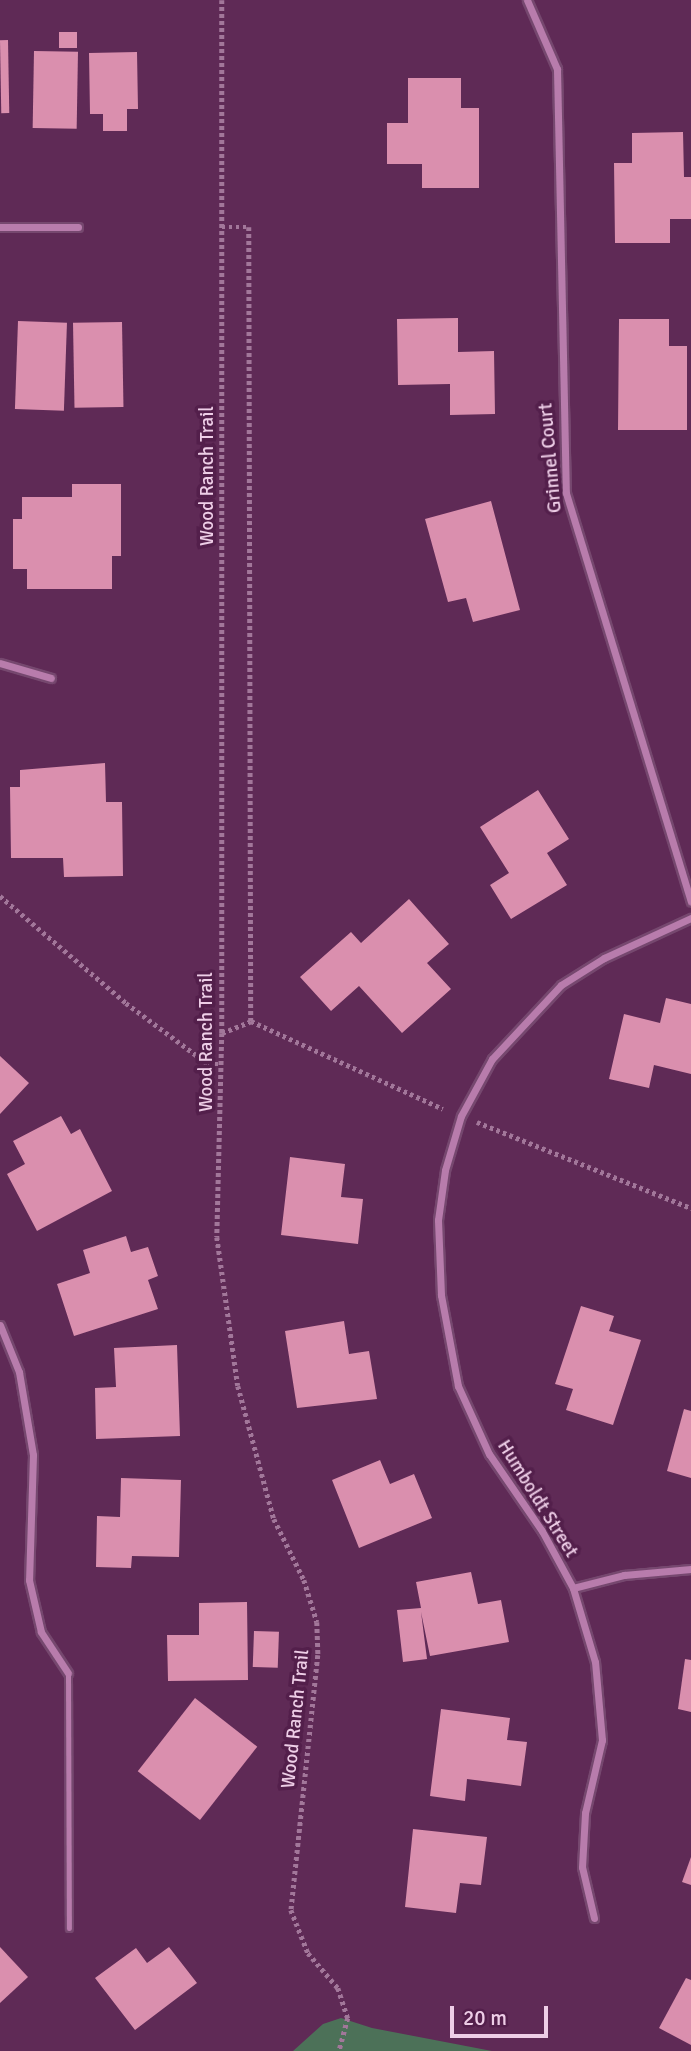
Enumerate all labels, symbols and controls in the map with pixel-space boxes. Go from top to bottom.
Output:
street label: Grinnel Court [535,402,567,514]
street label: Wood Ranch Trail [197,406,219,546]
street label: Wood Ranch Trail [196,972,218,1112]
street label: Humboldt Street [492,1436,582,1562]
street label: Wood Ranch Trail [277,1648,315,1790]
scale bar [453,1992,551,2036]
text: 20 m [463,2005,507,2031]

